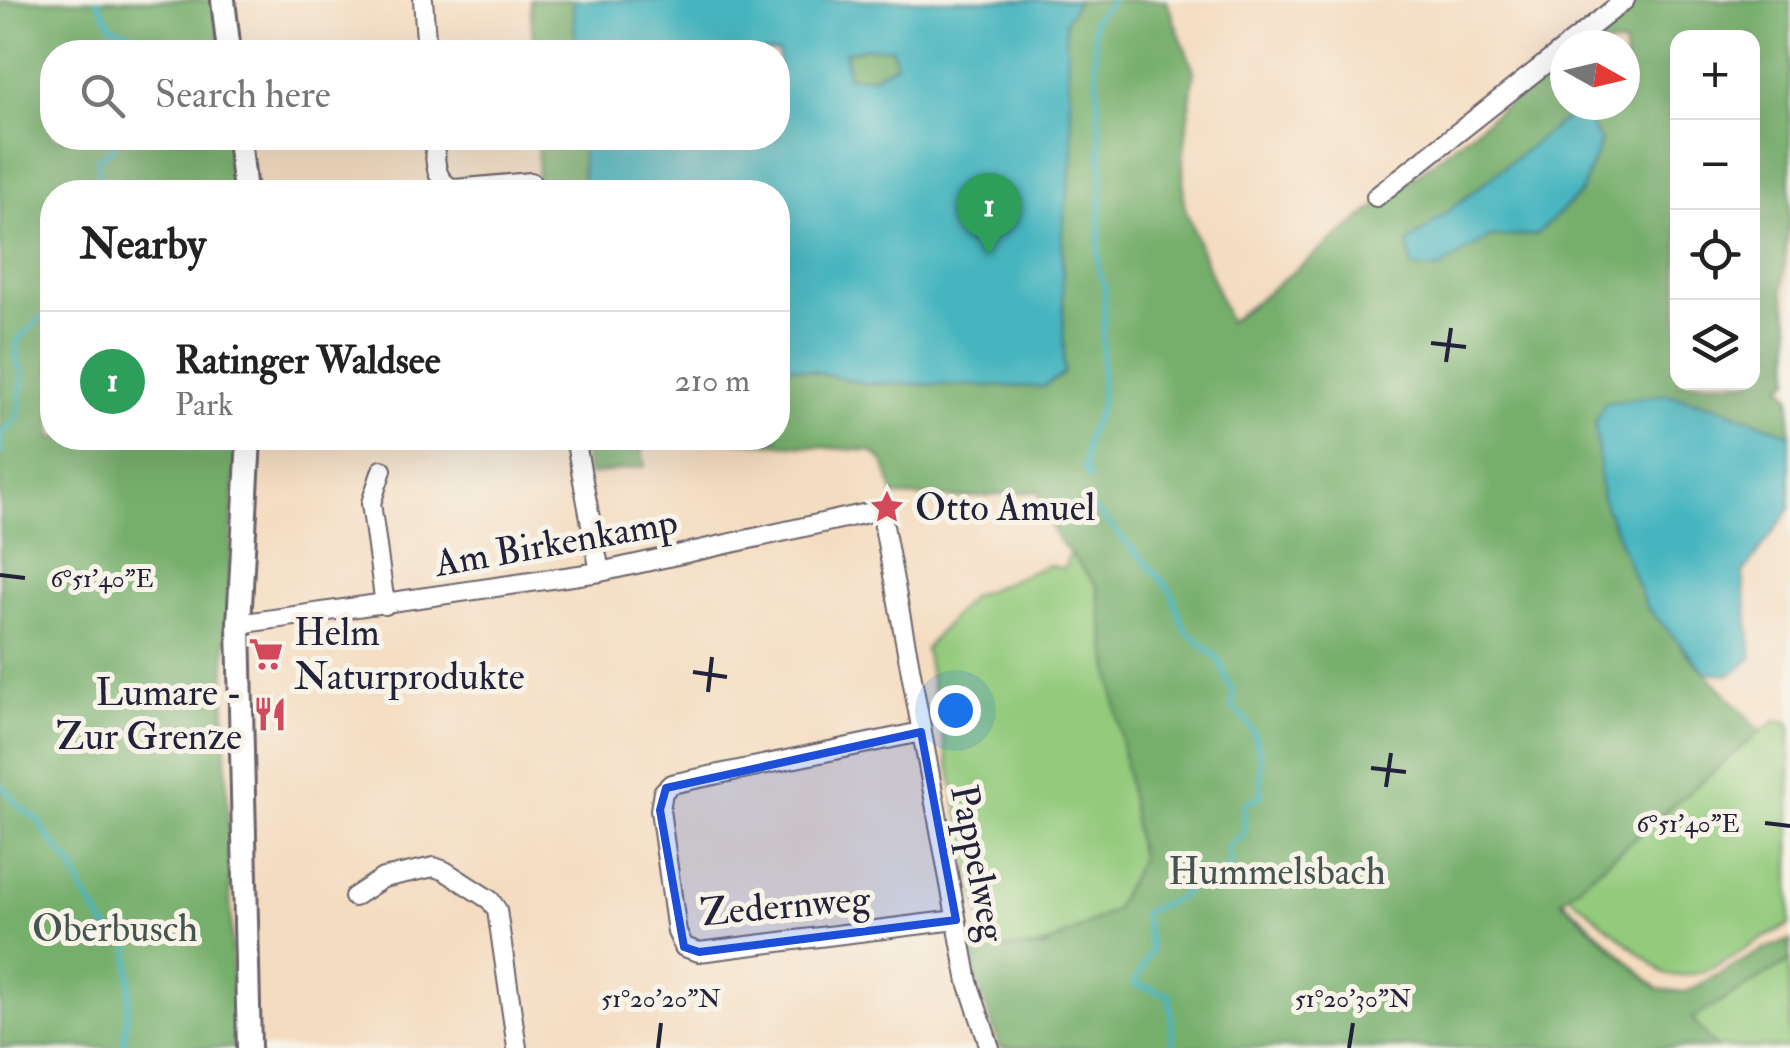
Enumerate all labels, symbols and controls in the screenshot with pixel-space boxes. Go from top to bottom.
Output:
north arrow [1550,30,1640,120]
map controls [1670,30,1760,390]
button: + [1670,30,1760,120]
search box [40,40,790,150]
icon: search [75,68,130,123]
text: Search here [155,71,331,119]
button: − [1670,120,1760,210]
pin: 1 [956,172,1022,255]
button: locate [1670,210,1760,300]
text: Nearby [80,219,206,271]
button: layers [1670,300,1760,390]
text: Ratinger Waldsee [175,337,441,385]
text: 1 [107,361,118,401]
text: 210 m [675,361,750,401]
text: Park [175,385,233,425]
place label: Otto Amuel [915,484,1096,532]
place icon: Otto Amuel [868,488,906,526]
street label: Am Birkenkamp [430,498,681,588]
text: 6°51'40"E [51,564,153,595]
place label: Helm Naturprodukte [294,609,525,701]
supermarket icon: Helm Naturprodukte [247,635,285,673]
place label: Lumare - Zur Grenze [56,669,242,761]
your location [930,685,981,736]
restaurant icon: Lumare - Zur Grenze [251,695,289,733]
street label: Pappelweg [939,781,1017,947]
text: 6°51'40"E [1637,809,1739,840]
park label: Hummelsbach [1168,848,1386,896]
street label: Zedernweg [698,875,873,937]
park label: Oberbusch [32,905,198,953]
text: 51°20'20"N [601,984,721,1015]
text: 51°20'30"N [1295,984,1412,1015]

